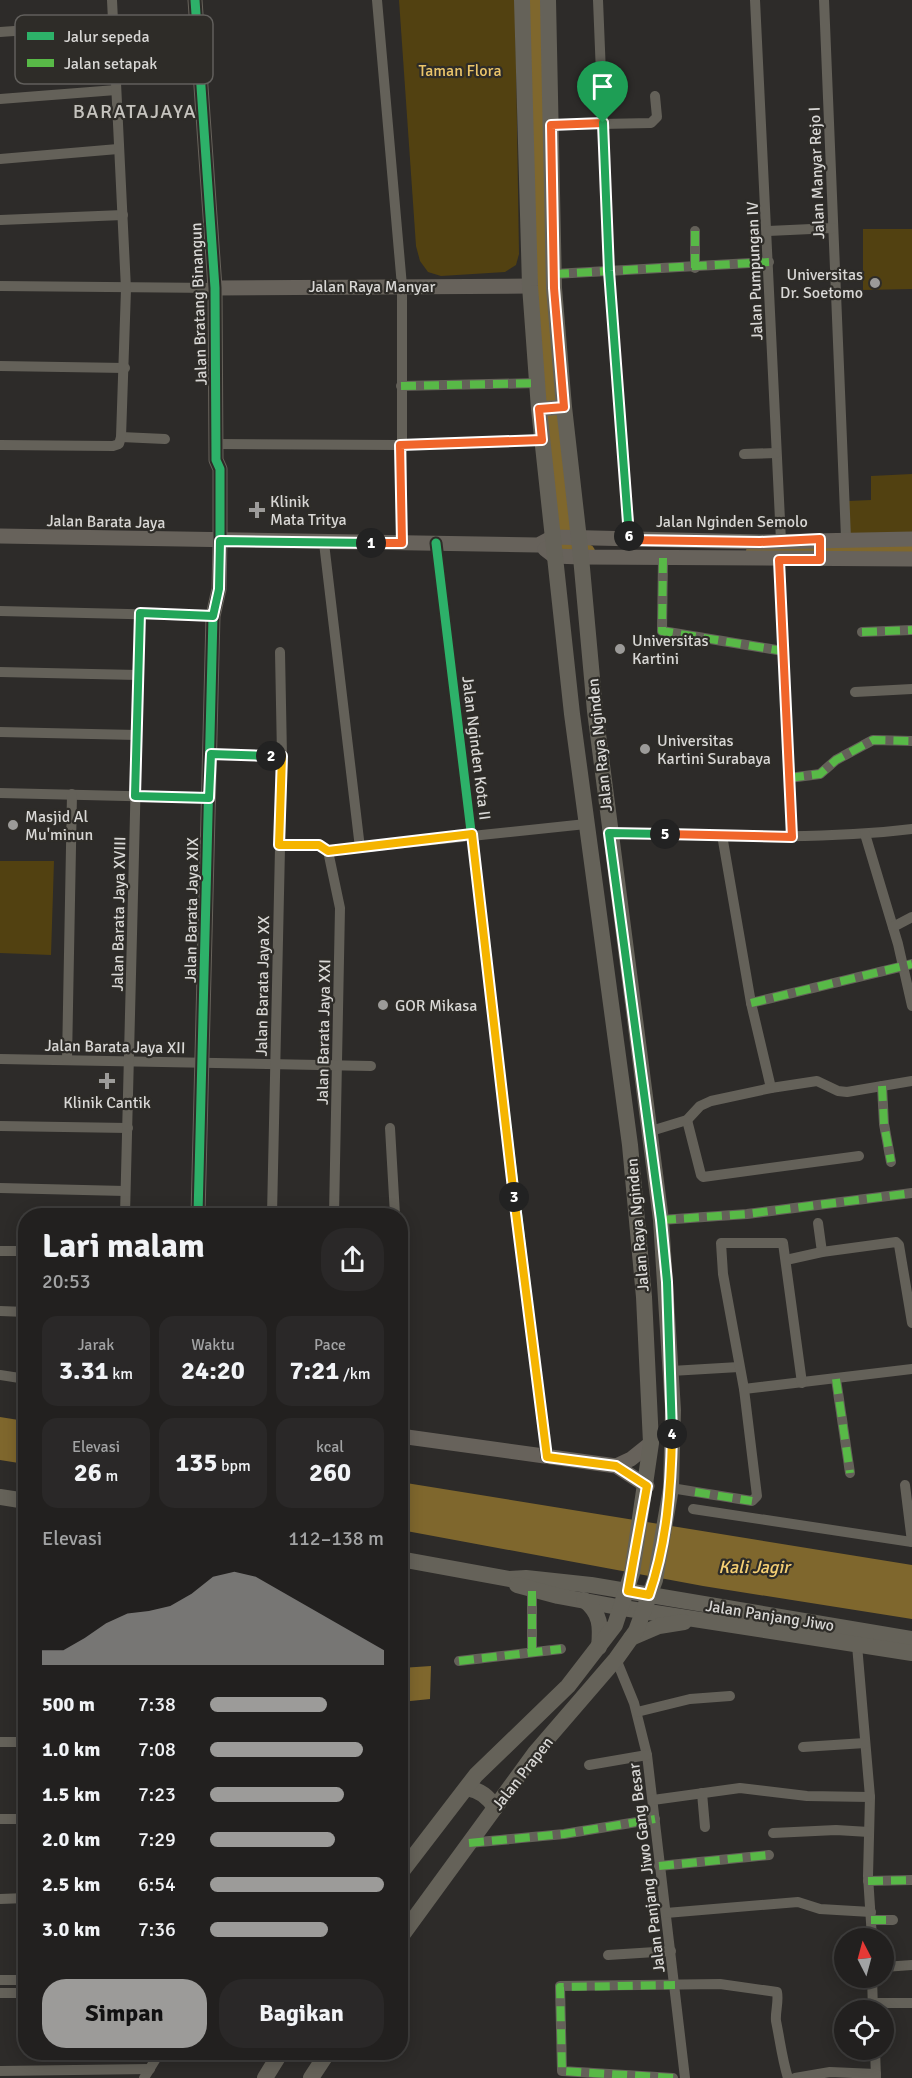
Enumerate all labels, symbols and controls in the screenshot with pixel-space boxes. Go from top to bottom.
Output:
legend [15,15,213,84]
text: Jalur sepeda [64,27,150,47]
text: Jalan setapak [64,54,157,74]
park label: Taman Flora [418,61,502,81]
pin [577,61,628,123]
icon: arrive [586,70,619,103]
district label: BARATAJAYA [73,99,197,124]
street label: Jalan Manyar Rejo I [805,106,829,240]
street label: Jalan Pumpungan IV [743,201,767,341]
street label: Jalan Bratang Binangun [186,222,212,386]
place label: Universitas Dr. Soetomo [780,265,863,303]
marker: Universitas Dr. Soetomo [868,276,882,290]
street label: Jalan Raya Manyar [308,277,436,297]
place label: Klinik Mata Tritya [270,492,347,530]
marker: Klinik Mata Tritya [248,501,266,519]
street label: Jalan Barata Jaya [46,511,166,533]
street label: Jalan Nginden Semolo [656,512,808,532]
pin: 6 [614,521,644,551]
text: 6 [625,526,633,546]
pin: 1 [356,528,386,558]
text: 1 [367,533,375,553]
place label: Universitas Kartini [632,631,709,669]
marker: Universitas Kartini [613,642,627,656]
street label: Jalan Nginden Kota II [457,675,495,821]
street label: Jalan Raya Nginden [583,677,617,812]
place label: Universitas Kartini Surabaya [657,731,771,769]
pin: 2 [256,741,286,771]
marker: Universitas Kartini Surabaya [638,742,652,756]
text: 2 [267,746,275,766]
place label: Masjid Al Mu'minun [25,807,93,845]
marker: Masjid Al Mu'minun [6,818,20,832]
pin: 5 [650,819,680,849]
text: 5 [661,824,669,844]
street label: Jalan Barata Jaya XVIII [108,836,130,992]
street label: Jalan Barata Jaya XIX [181,836,203,983]
street label: Jalan Barata Jaya XX [252,915,274,1057]
street label: Jalan Barata Jaya XXI [313,959,335,1105]
place label: GOR Mikasa [395,996,477,1016]
marker: GOR Mikasa [376,998,390,1012]
street label: Jalan Barata Jaya XII [44,1036,186,1058]
marker: Klinik Cantik [98,1072,116,1090]
place label: Klinik Cantik [63,1093,151,1113]
street label: Jalan Raya Nginden [622,1157,654,1292]
pin: 3 [499,1182,529,1212]
text: 3 [510,1187,518,1207]
text: Lari malam [42,1226,205,1267]
button: share [321,1228,384,1291]
text: 20:53 [42,1269,91,1294]
text: Jarak [78,1335,114,1355]
text: Waktu [191,1335,235,1355]
text: Pace [314,1335,346,1355]
text: 3.31 [59,1355,109,1387]
text: 24:20 [181,1355,245,1387]
text: 7:21 [290,1355,339,1387]
text: km [109,1364,133,1384]
text: /km [339,1364,370,1384]
pin: 4 [657,1419,687,1449]
text: 4 [668,1424,676,1444]
text: Elevasi [72,1437,120,1457]
text: kcal [316,1437,344,1457]
text: 135 [175,1447,217,1479]
text: bpm [217,1456,251,1476]
text: 26 [74,1457,102,1489]
text: 260 [309,1457,351,1489]
text: m [102,1466,118,1486]
text: Elevasi [42,1526,102,1551]
text: 112–138 m [288,1526,384,1551]
water label: Kali Jagir [718,1556,792,1578]
street label: Jalan Panjang Jiwo [704,1596,836,1636]
text: 500 m [42,1692,95,1717]
text: 7:38 [138,1692,176,1717]
street label: Jalan Prapen [488,1733,558,1814]
text: 1.0 km [42,1737,100,1762]
text: 7:08 [138,1737,176,1762]
street label: Jalan Panjang Jiwo Gang Besar [624,1762,670,1974]
text: 1.5 km [42,1782,100,1807]
text: 7:23 [138,1782,176,1807]
text: 2.0 km [42,1827,100,1852]
text: 7:29 [138,1827,176,1852]
text: 2.5 km [42,1872,100,1897]
text: 6:54 [138,1872,176,1897]
text: 3.0 km [42,1917,100,1942]
text: 7:36 [138,1917,176,1942]
north arrow [834,1928,894,1988]
map controls [834,1928,894,2060]
button: Simpan [42,1979,207,2048]
button: Bagikan [219,1979,384,2048]
button: locate [834,2000,894,2060]

